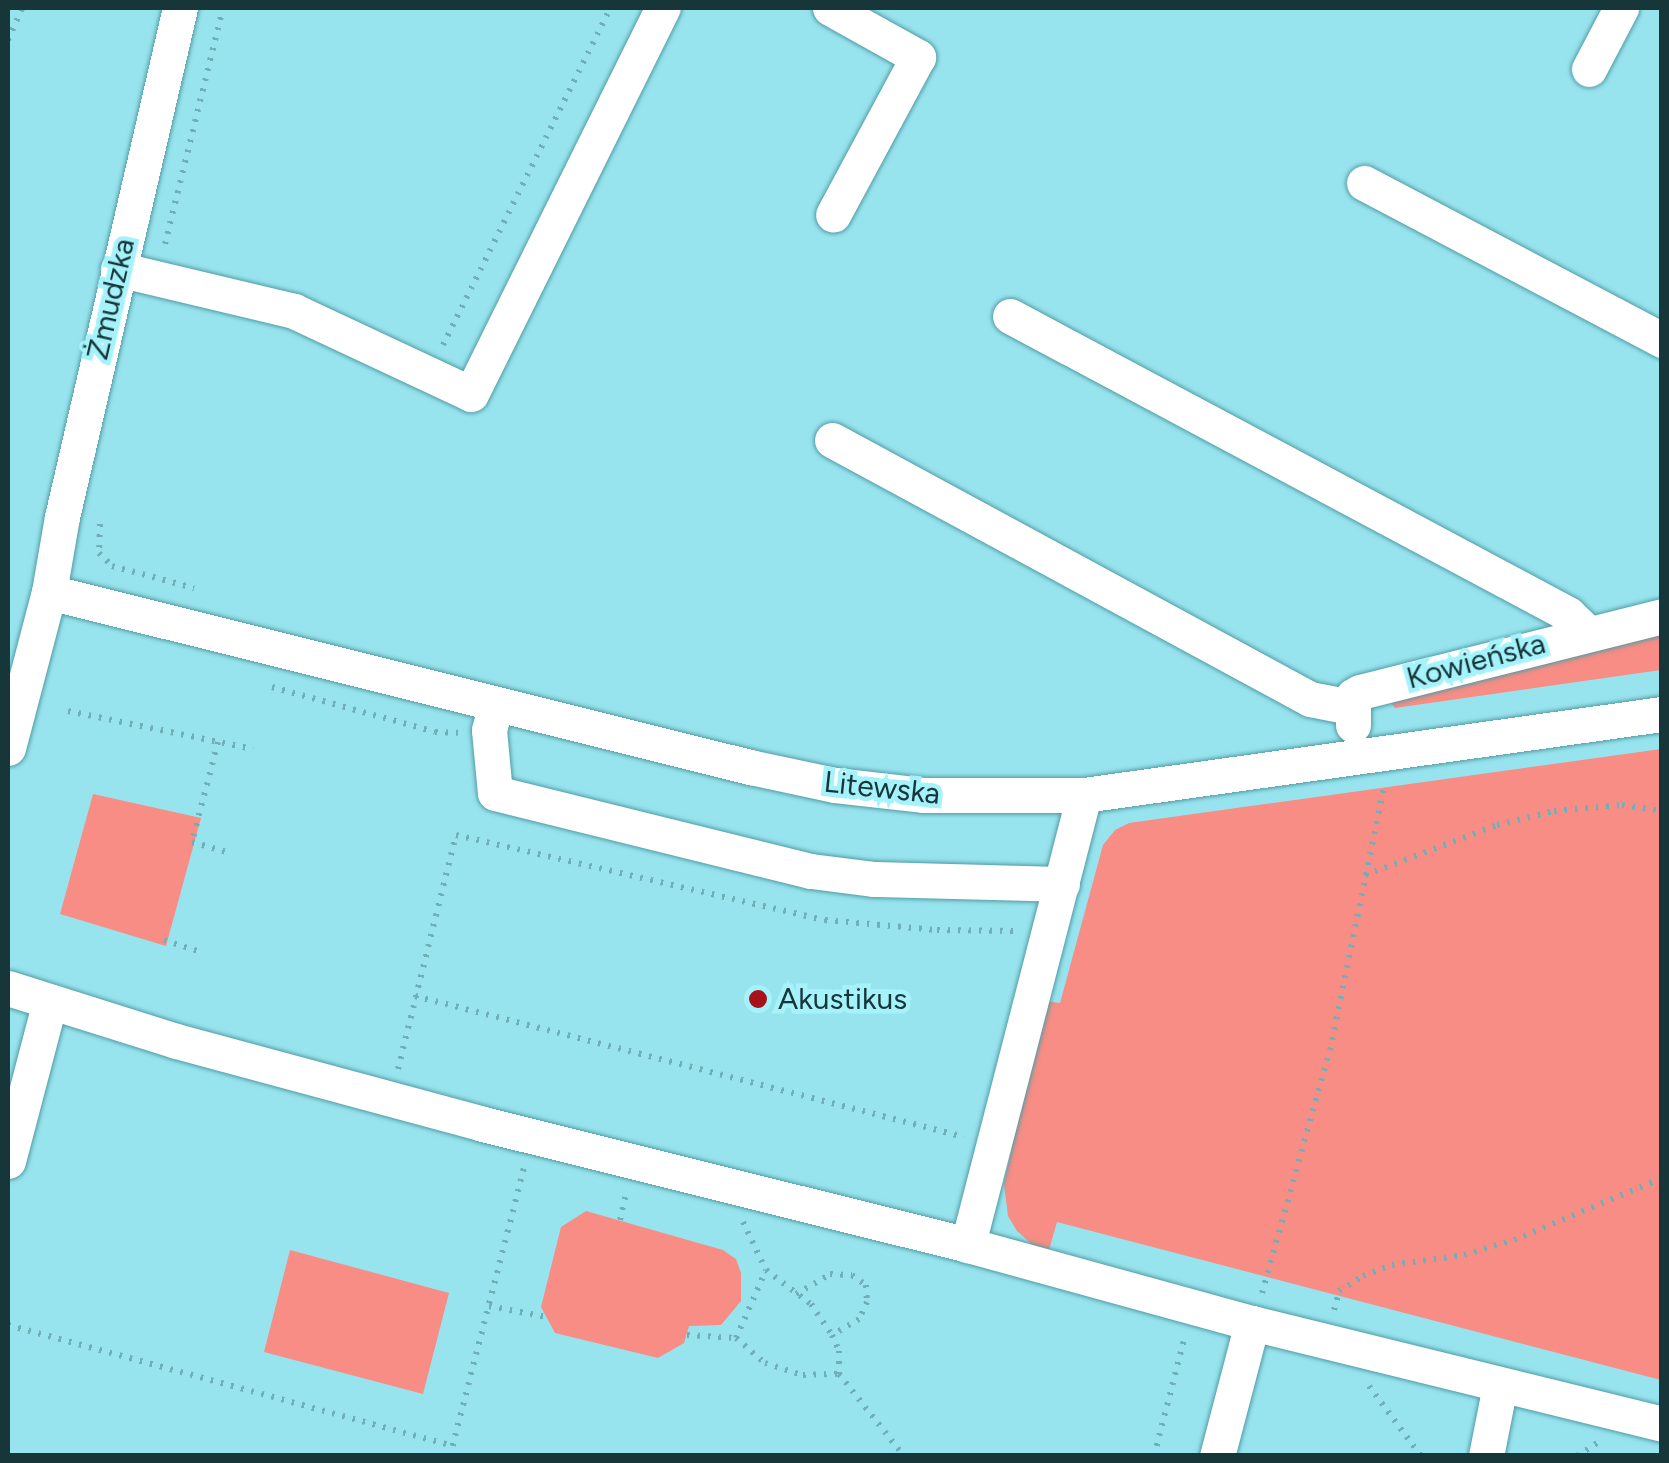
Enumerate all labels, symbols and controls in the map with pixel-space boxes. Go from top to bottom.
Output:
street label: Żmudzka [80,235,142,363]
street label: Kowieńska [1403,625,1549,697]
street label: Litewska [822,764,942,812]
place label: Akustikus [778,981,907,1017]
marker: Akustikus [747,988,769,1010]

